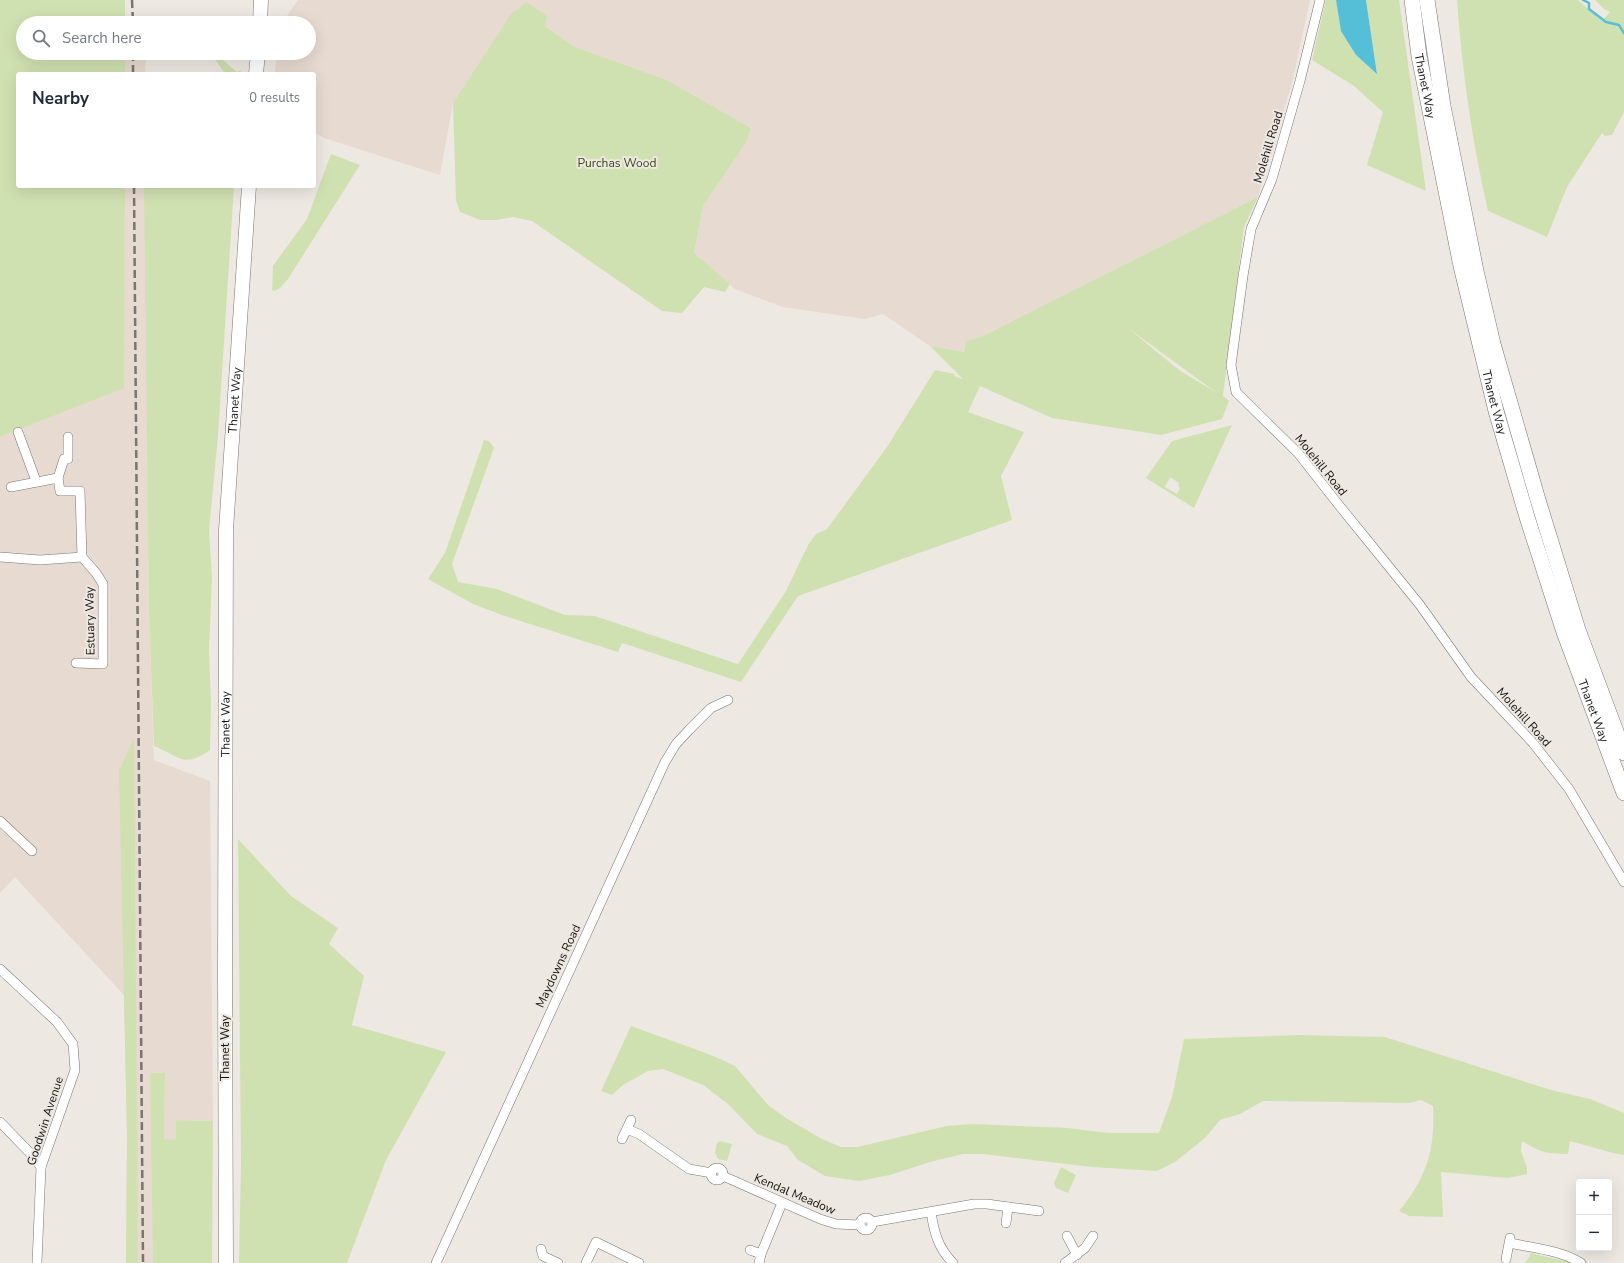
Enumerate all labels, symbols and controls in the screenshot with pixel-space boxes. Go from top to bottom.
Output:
search box [16,16,316,60]
icon: search [30,27,52,49]
text: Search here [62,28,142,48]
street label: Thanet Way [1411,52,1439,121]
text: Nearby [32,87,89,110]
text: 0 results [249,89,300,107]
street label: Molehill Road [1249,109,1287,185]
park label: Purchas Wood [578,155,656,171]
street label: Thanet Way [224,366,245,434]
street label: Thanet Way [1478,369,1511,437]
street label: Molehill Road [1291,431,1351,499]
street label: Estuary Way [81,586,99,656]
street label: Thanet Way [1574,677,1613,745]
street label: Molehill Road [1493,684,1555,750]
street label: Thanet Way [217,690,234,757]
street label: Maydowns Road [532,922,584,1010]
street label: Thanet Way [217,1014,233,1081]
street label: Goodwin Avenue [23,1074,67,1168]
street label: Kendal Meadow [752,1170,838,1218]
map controls [1576,1179,1612,1251]
button: + [1576,1179,1612,1215]
button: − [1576,1215,1612,1251]

